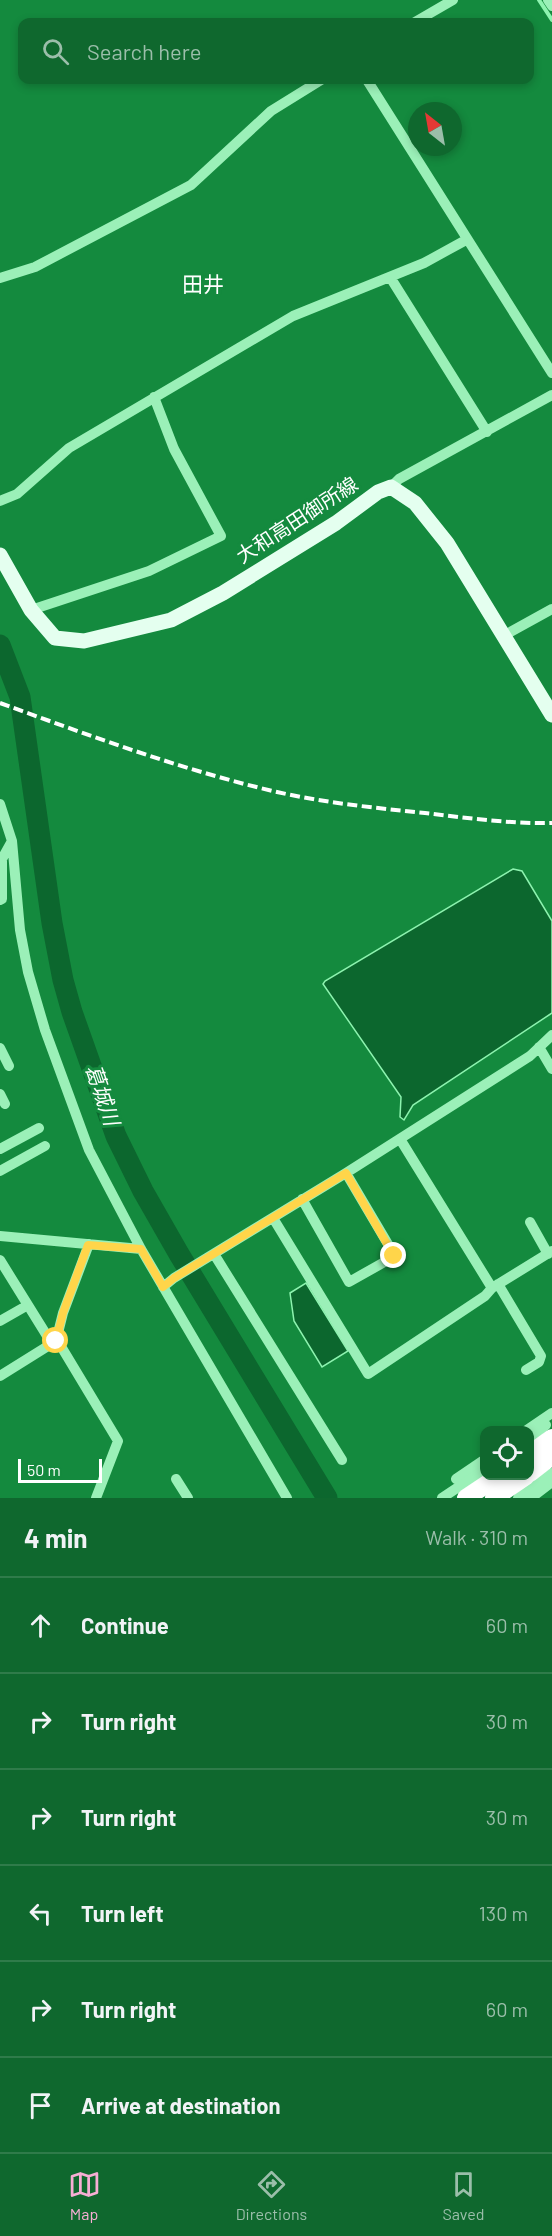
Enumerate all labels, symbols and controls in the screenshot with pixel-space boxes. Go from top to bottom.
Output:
search box [18,18,534,84]
icon: search [39,35,72,68]
text: Search here [87,38,201,64]
north arrow [408,102,462,156]
district label: 田井 [182,271,224,296]
street label: 大和高田御所線 [231,471,362,567]
water label: 葛城川 [81,1061,126,1130]
route end [380,1242,406,1268]
route start [42,1327,68,1353]
map controls [480,1426,534,1480]
button: locate [480,1426,534,1480]
scale bar [18,1456,102,1484]
text: 50 m [27,1460,61,1479]
text: 4 min [24,1522,88,1553]
text: Walk · 310 m [425,1525,528,1549]
icon: ahead [24,1609,57,1642]
text: Continue [81,1612,169,1638]
text: 60 m [486,1613,528,1637]
icon: right [24,1705,57,1738]
text: Turn right [81,1708,176,1734]
text: 30 m [486,1709,528,1733]
icon: right [24,1801,57,1834]
text: Turn right [81,1804,176,1830]
text: 30 m [486,1805,528,1829]
icon: left [24,1897,57,1930]
text: Turn left [81,1900,164,1926]
text: 130 m [479,1901,528,1925]
icon: right [24,1993,57,2026]
text: Turn right [81,1996,176,2022]
text: 60 m [486,1997,528,2021]
icon: arrive [24,2089,57,2122]
text: Arrive at destination [81,2092,280,2118]
tab: Map [68,2168,101,2223]
tab: Directions [236,2168,307,2223]
tab: Saved [442,2168,484,2223]

